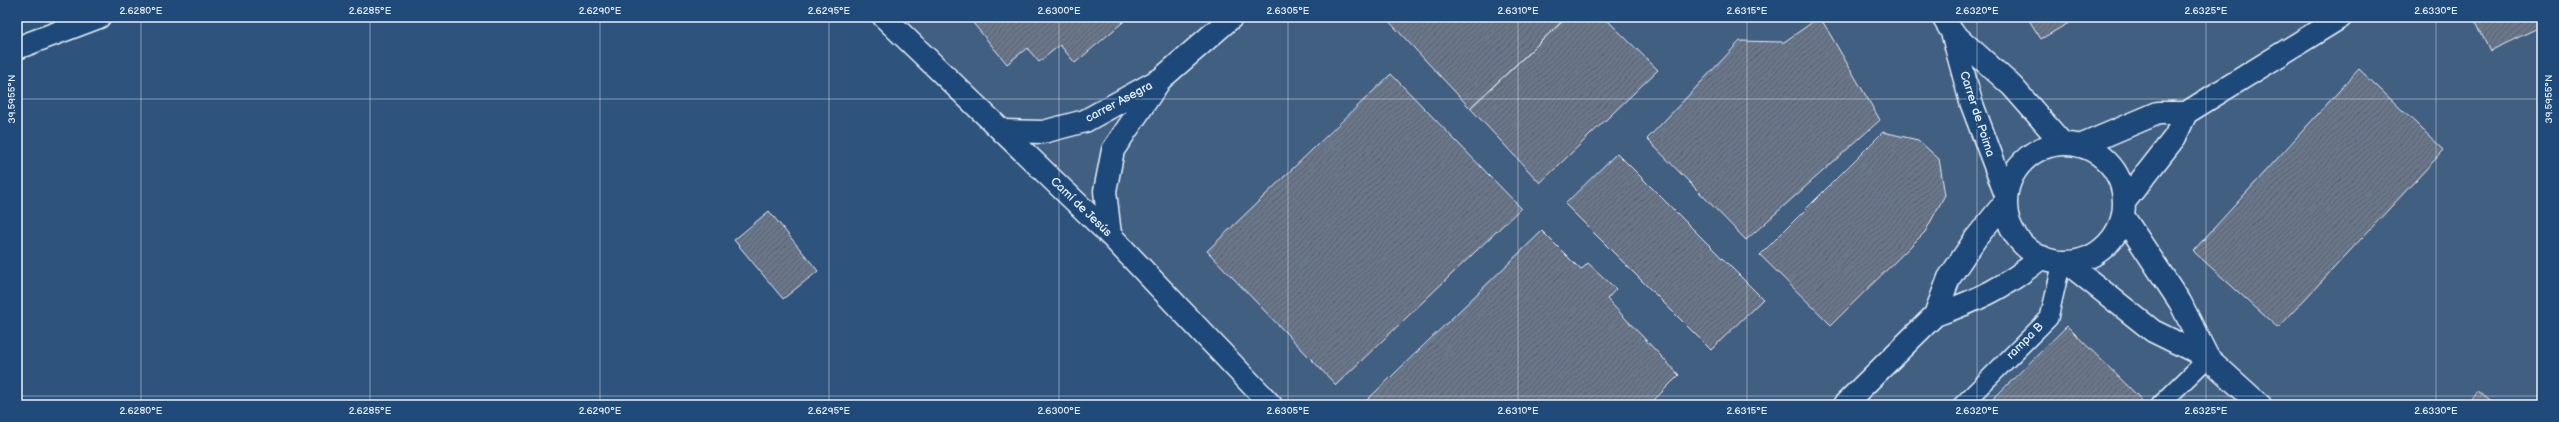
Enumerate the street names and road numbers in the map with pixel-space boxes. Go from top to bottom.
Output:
street label: Carrer de Poima [1956,69,1998,159]
street label: carrer Asegra [1083,78,1155,126]
street label: Camí de Jesús [1047,174,1115,240]
street label: rampa B [2003,319,2047,363]

